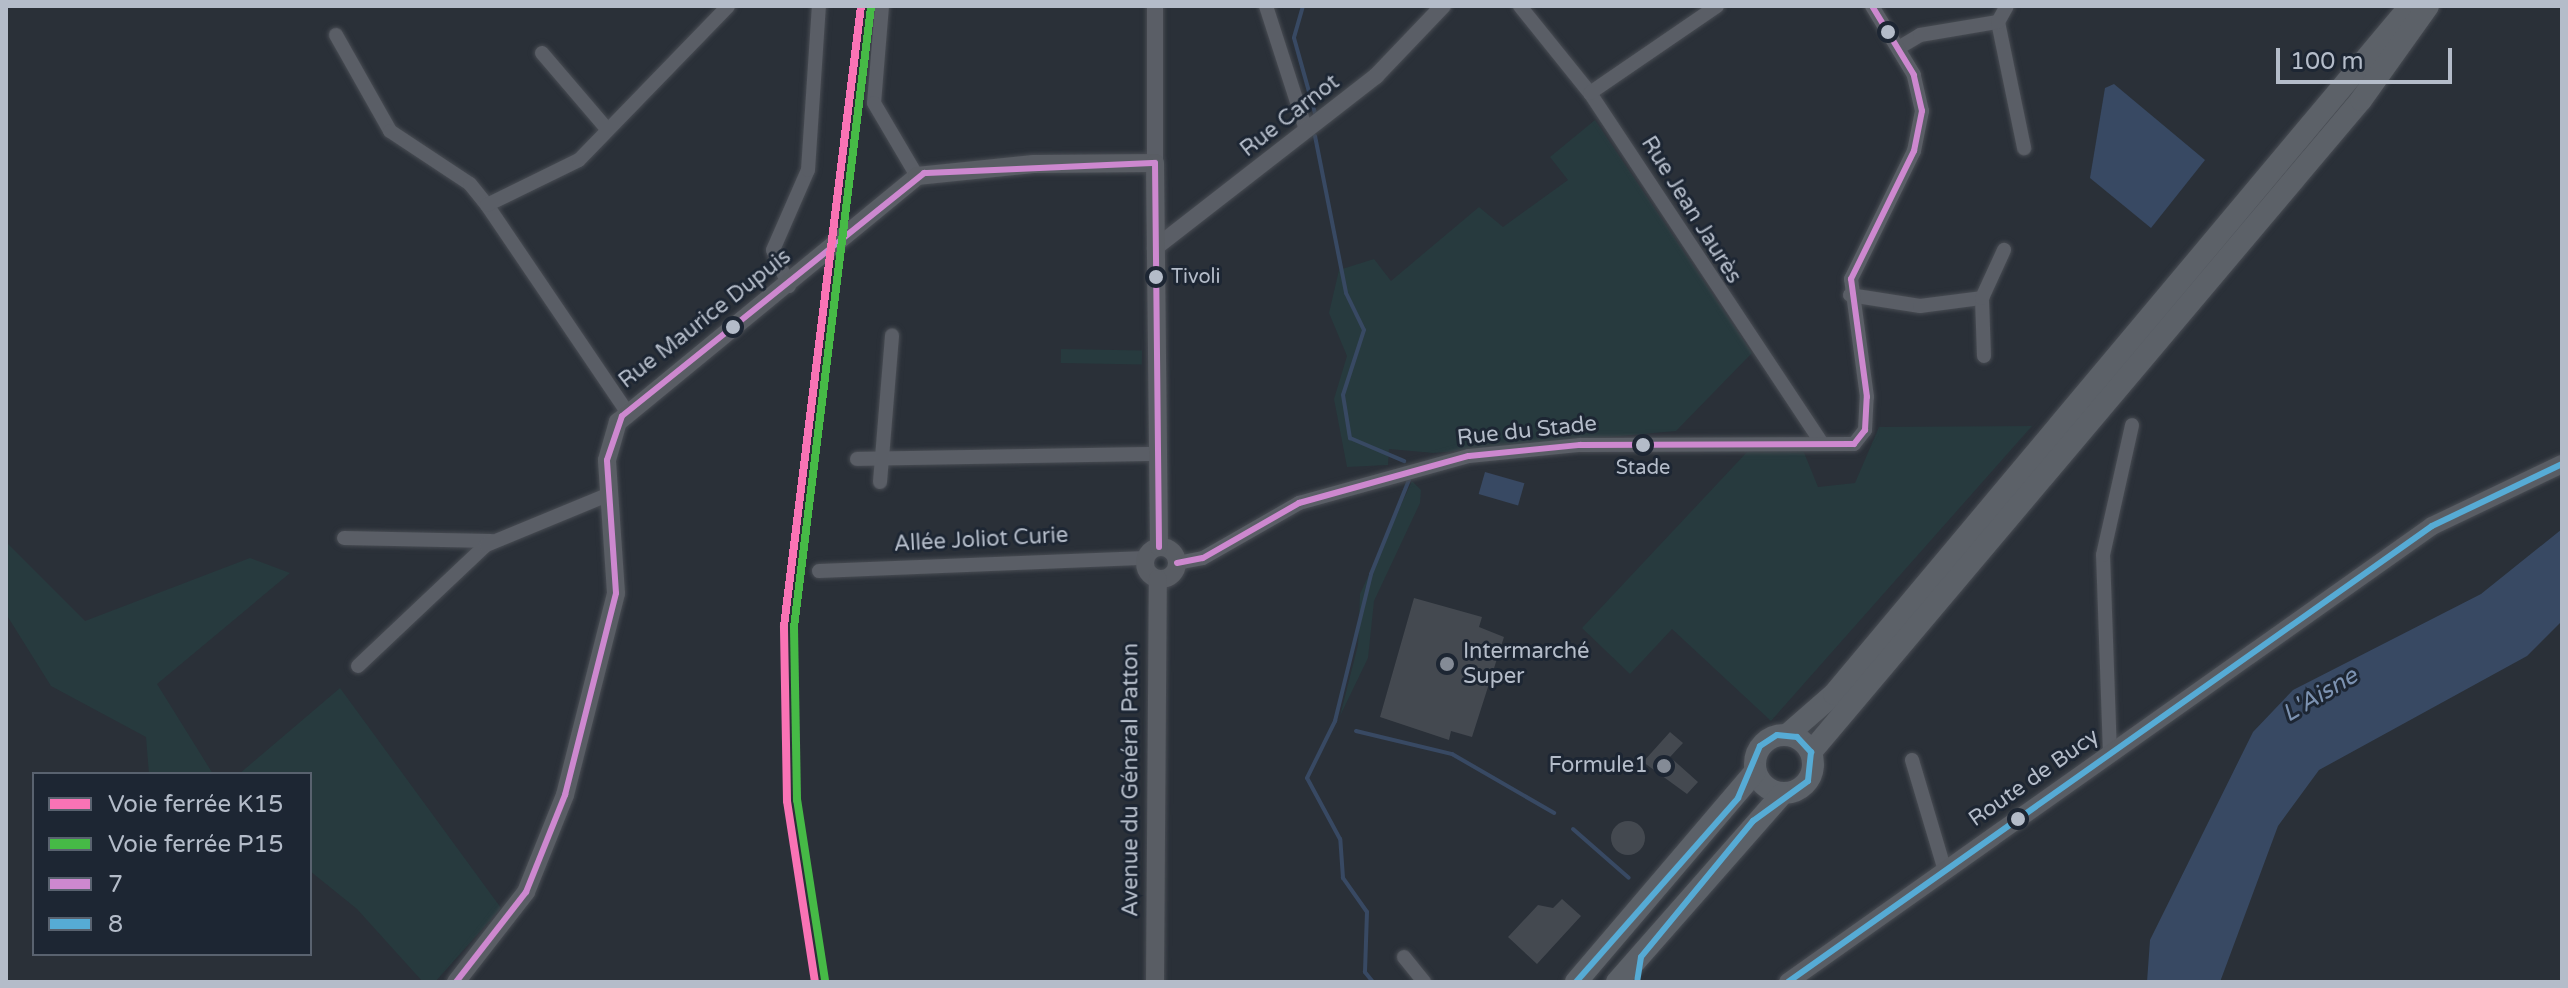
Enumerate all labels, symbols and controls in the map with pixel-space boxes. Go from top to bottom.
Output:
unlabelled marker [1880,24,1896,40]
scale bar [2280,32,2456,82]
text: 100 m [2290,47,2364,76]
street label: Rue Carnot [1235,69,1345,163]
street label: Rue Jean Jaurès [1635,132,1747,288]
street label: Rue Maurice Dupuis [614,244,796,394]
place label: Tivoli [1171,265,1221,289]
marker: Tivoli [1148,269,1164,285]
unlabelled marker [725,319,741,335]
street label: Rue du Stade [1456,411,1598,451]
marker: Stade [1635,437,1651,453]
place label: Stade [1616,456,1670,480]
street label: Allée Joliot Curie [893,522,1069,558]
place label: Intermarché Super [1463,638,1590,690]
street label: Avenue du Général Patton [1118,643,1144,917]
marker: Intermarché Super [1438,655,1456,673]
water label: L'Aisne [2277,661,2363,729]
street label: Route de Bucy [1964,723,2104,833]
place label: Formule1 [1548,753,1648,779]
marker: Formule1 [1655,757,1673,775]
legend [32,772,312,956]
text: Voie ferrée K15 [108,790,283,819]
unlabelled marker [2010,811,2026,827]
text: Voie ferrée P15 [108,830,284,859]
text: 7 [108,870,123,899]
text: 8 [108,910,123,939]

